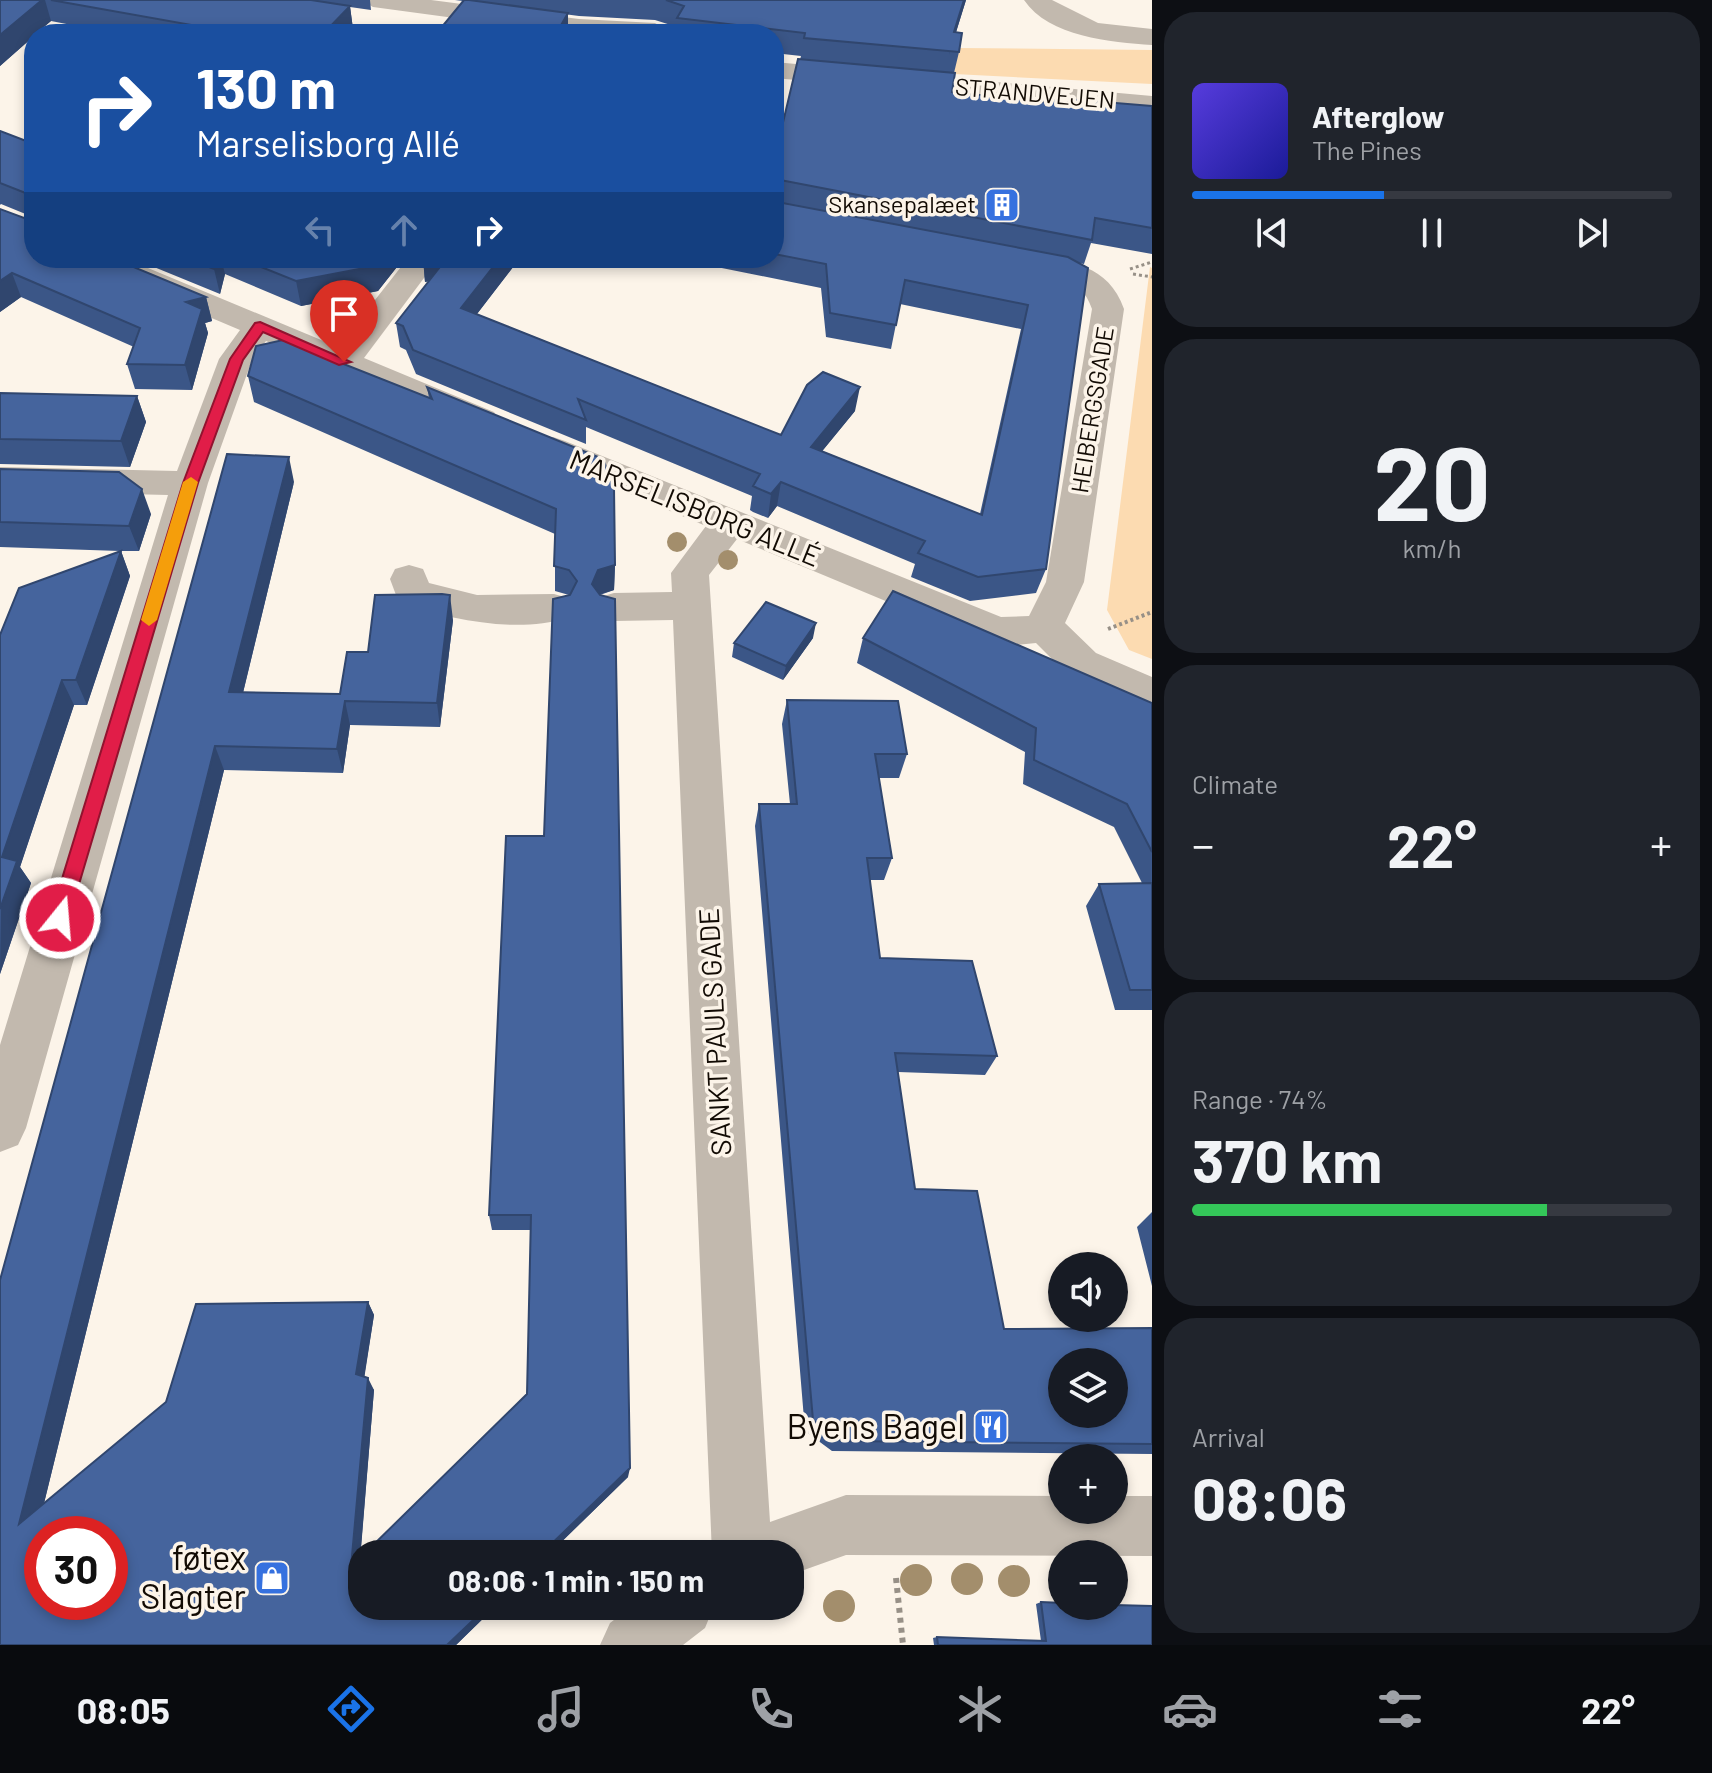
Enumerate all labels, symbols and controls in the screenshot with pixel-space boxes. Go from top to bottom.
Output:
text: 130 m [196,53,336,120]
icon: right [64,56,168,160]
street label: STRANDVEJEN [954,71,1116,114]
text: Afterglow [1312,98,1445,134]
text: Marselisborg Allé [196,121,460,164]
text: The Pines [1312,134,1422,165]
building icon: Skansepalæet [983,186,1021,224]
place label: Skansepalæet [828,189,976,218]
icon: left [298,208,342,252]
icon: ahead [382,208,426,252]
icon: right [466,208,510,252]
icon: previous [1250,211,1294,255]
icon: pause [1410,211,1454,255]
icon: next [1570,211,1614,255]
pin [310,280,378,362]
icon: arrive [322,292,366,336]
street label: HEIBERGSGADE [1064,325,1119,495]
text: 20 [1373,417,1491,542]
street label: MARSELISBORG ALLÉ [565,441,826,573]
text: km/h [1403,532,1461,563]
text: Climate [1192,768,1278,799]
text: 22° [1387,808,1477,880]
text: − [1192,817,1214,870]
text: + [1650,817,1672,870]
position arrow [18,876,102,960]
street label: SANKT PAULS GADE [691,907,737,1157]
text: Range · 74% [1192,1083,1328,1114]
text: 370 km [1192,1123,1382,1195]
map controls [1048,1252,1128,1620]
button: sound [1048,1252,1128,1332]
button: layers [1048,1348,1128,1428]
place label: Byens Bagel [787,1405,965,1446]
restaurant icon: Byens Bagel [972,1408,1010,1446]
text: Arrival [1192,1421,1265,1452]
button: + [1048,1444,1128,1524]
text: 08:06 [1192,1461,1347,1533]
speed limit sign: 30 [24,1516,128,1620]
place label: føtex Slagter [140,1536,246,1616]
button: − [1048,1540,1128,1620]
shop icon: føtex Slagter [253,1559,291,1597]
text: 08:06 · 1 min · 150 m [448,1562,704,1598]
icon: directions [323,1681,379,1737]
icon: music [533,1681,589,1737]
icon: phone [743,1681,799,1737]
icon: climate [952,1681,1008,1737]
icon: car [1162,1681,1218,1737]
icon: filters [1372,1681,1428,1737]
text: 08:05 [77,1688,170,1731]
text: 22° [1581,1688,1635,1731]

